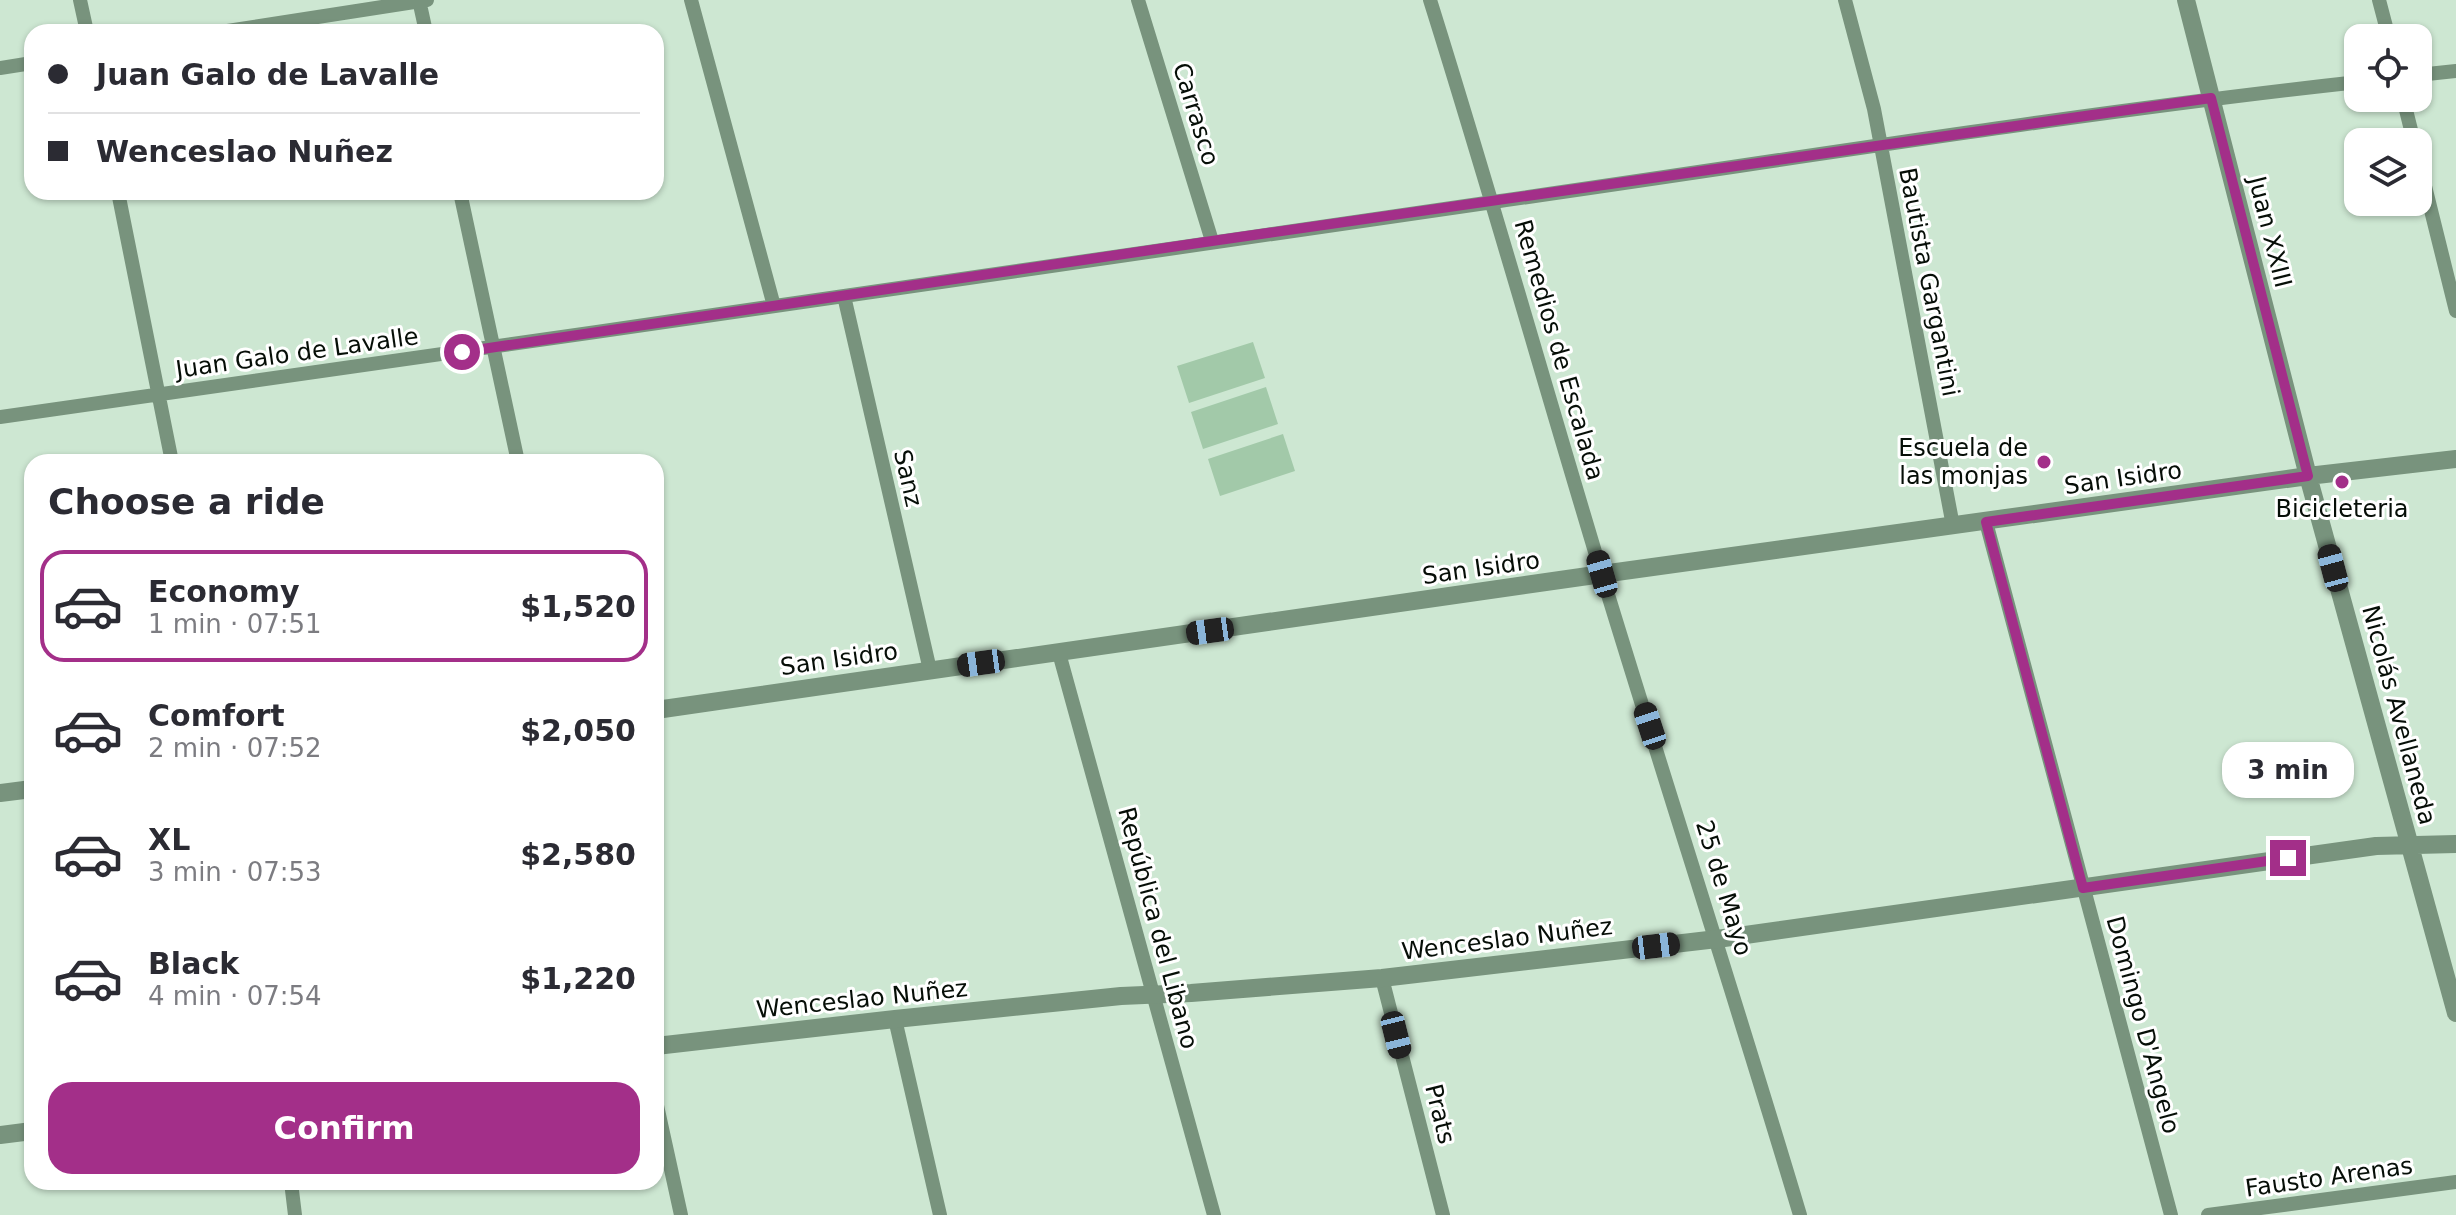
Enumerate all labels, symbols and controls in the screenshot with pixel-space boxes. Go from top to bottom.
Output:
map controls [2344,24,2432,216]
button: locate [2344,24,2432,112]
text: Juan Galo de Lavalle [96,57,439,92]
street label: Carrasco [1167,59,1225,169]
button: layers [2344,128,2432,216]
text: Wenceslao Nuñez [96,134,393,169]
street label: Bautista Gargantini [1893,165,1965,399]
street label: Juan XXIII [2242,171,2297,291]
street label: Remedios de Escalada [1508,216,1610,484]
street label: Juan Galo de Lavalle [172,322,420,384]
route start [444,334,480,370]
place label: Escuela de las monjas [1898,434,2028,490]
street label: Sanz [888,447,928,509]
marker: Escuela de las monjas [2035,453,2053,471]
street label: San Isidro [2062,456,2184,500]
marker: Bicicleteria [2333,473,2351,491]
text: Choose a ride [48,481,325,522]
place label: Bicicleteria [2275,495,2409,523]
car [2315,542,2351,594]
street label: San Isidro [1420,546,1542,590]
car [1584,548,1620,600]
icon: car [52,570,124,642]
text: Economy [148,574,300,609]
text: $1,520 [520,589,636,624]
street label: Nicolás Avellaneda [2356,602,2442,828]
text: 1 min · 07:51 [148,609,322,639]
car [1185,616,1235,646]
street label: San Isidro [778,637,900,681]
car [956,648,1006,678]
icon: car [52,694,124,766]
text: Comfort [148,698,285,733]
car [1631,699,1669,753]
text: $2,050 [520,713,636,748]
text: 2 min · 07:52 [148,733,322,763]
callout: 3 min [2222,742,2354,798]
text: 3 min [2247,755,2329,785]
street label: República del Libano [1112,804,1204,1052]
street label: 25 de Mayo [1690,817,1758,959]
icon: car [52,818,124,890]
text: XL [148,822,190,857]
text: $2,580 [520,837,636,872]
route end [2270,840,2306,876]
text: 3 min · 07:53 [148,857,322,887]
street label: Wenceslao Nuñez [1400,912,1614,966]
street label: Domingo D'Angelo [2100,913,2186,1137]
car [1631,931,1681,961]
icon: car [52,942,124,1014]
text: Black [148,946,239,981]
text: $1,220 [520,961,636,996]
street label: Wenceslao Nuñez [755,974,969,1024]
text: 4 min · 07:54 [148,981,322,1011]
car [1379,1009,1413,1061]
street label: Prats [1419,1081,1461,1147]
button: Confirm [48,1082,640,1174]
street label: Fausto Arenas [2244,1151,2414,1203]

